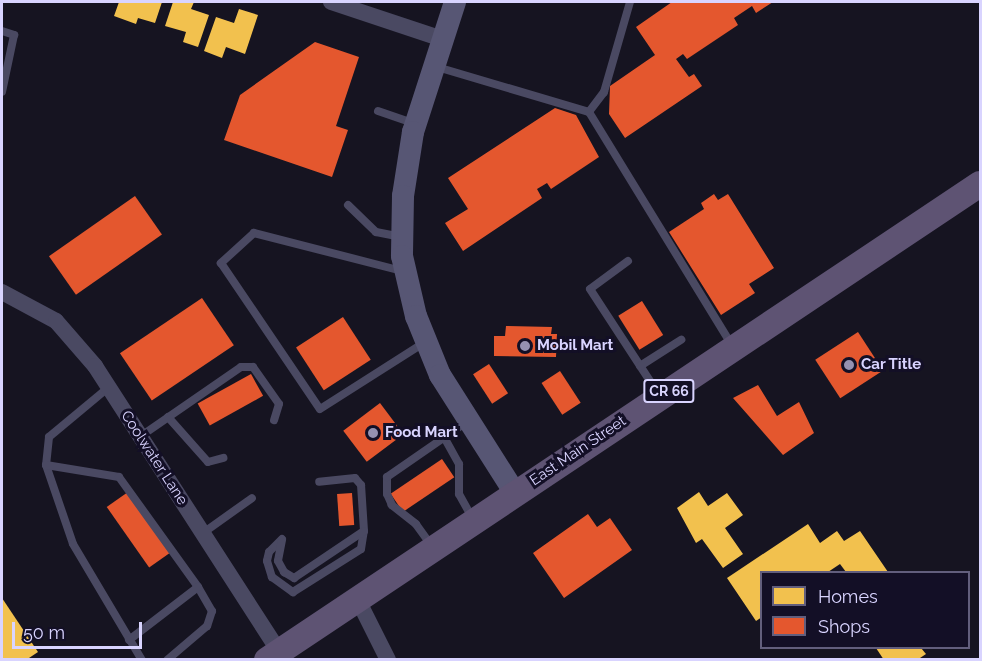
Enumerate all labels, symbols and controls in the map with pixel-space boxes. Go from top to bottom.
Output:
place label: Mobil Mart [537,337,614,355]
marker: Mobil Mart [518,339,532,353]
place label: Car Title [861,356,922,374]
marker: Car Title [842,358,856,372]
road number: CR 66 [642,380,696,402]
street label: Coolwater Lane [117,407,191,509]
street label: East Main Street [527,412,629,490]
place label: Food Mart [385,424,458,442]
marker: Food Mart [366,426,380,440]
legend [760,571,970,649]
text: Homes [818,586,878,607]
scale bar [15,610,146,648]
text: Shops [818,616,870,637]
text: 50 m [23,622,65,643]

